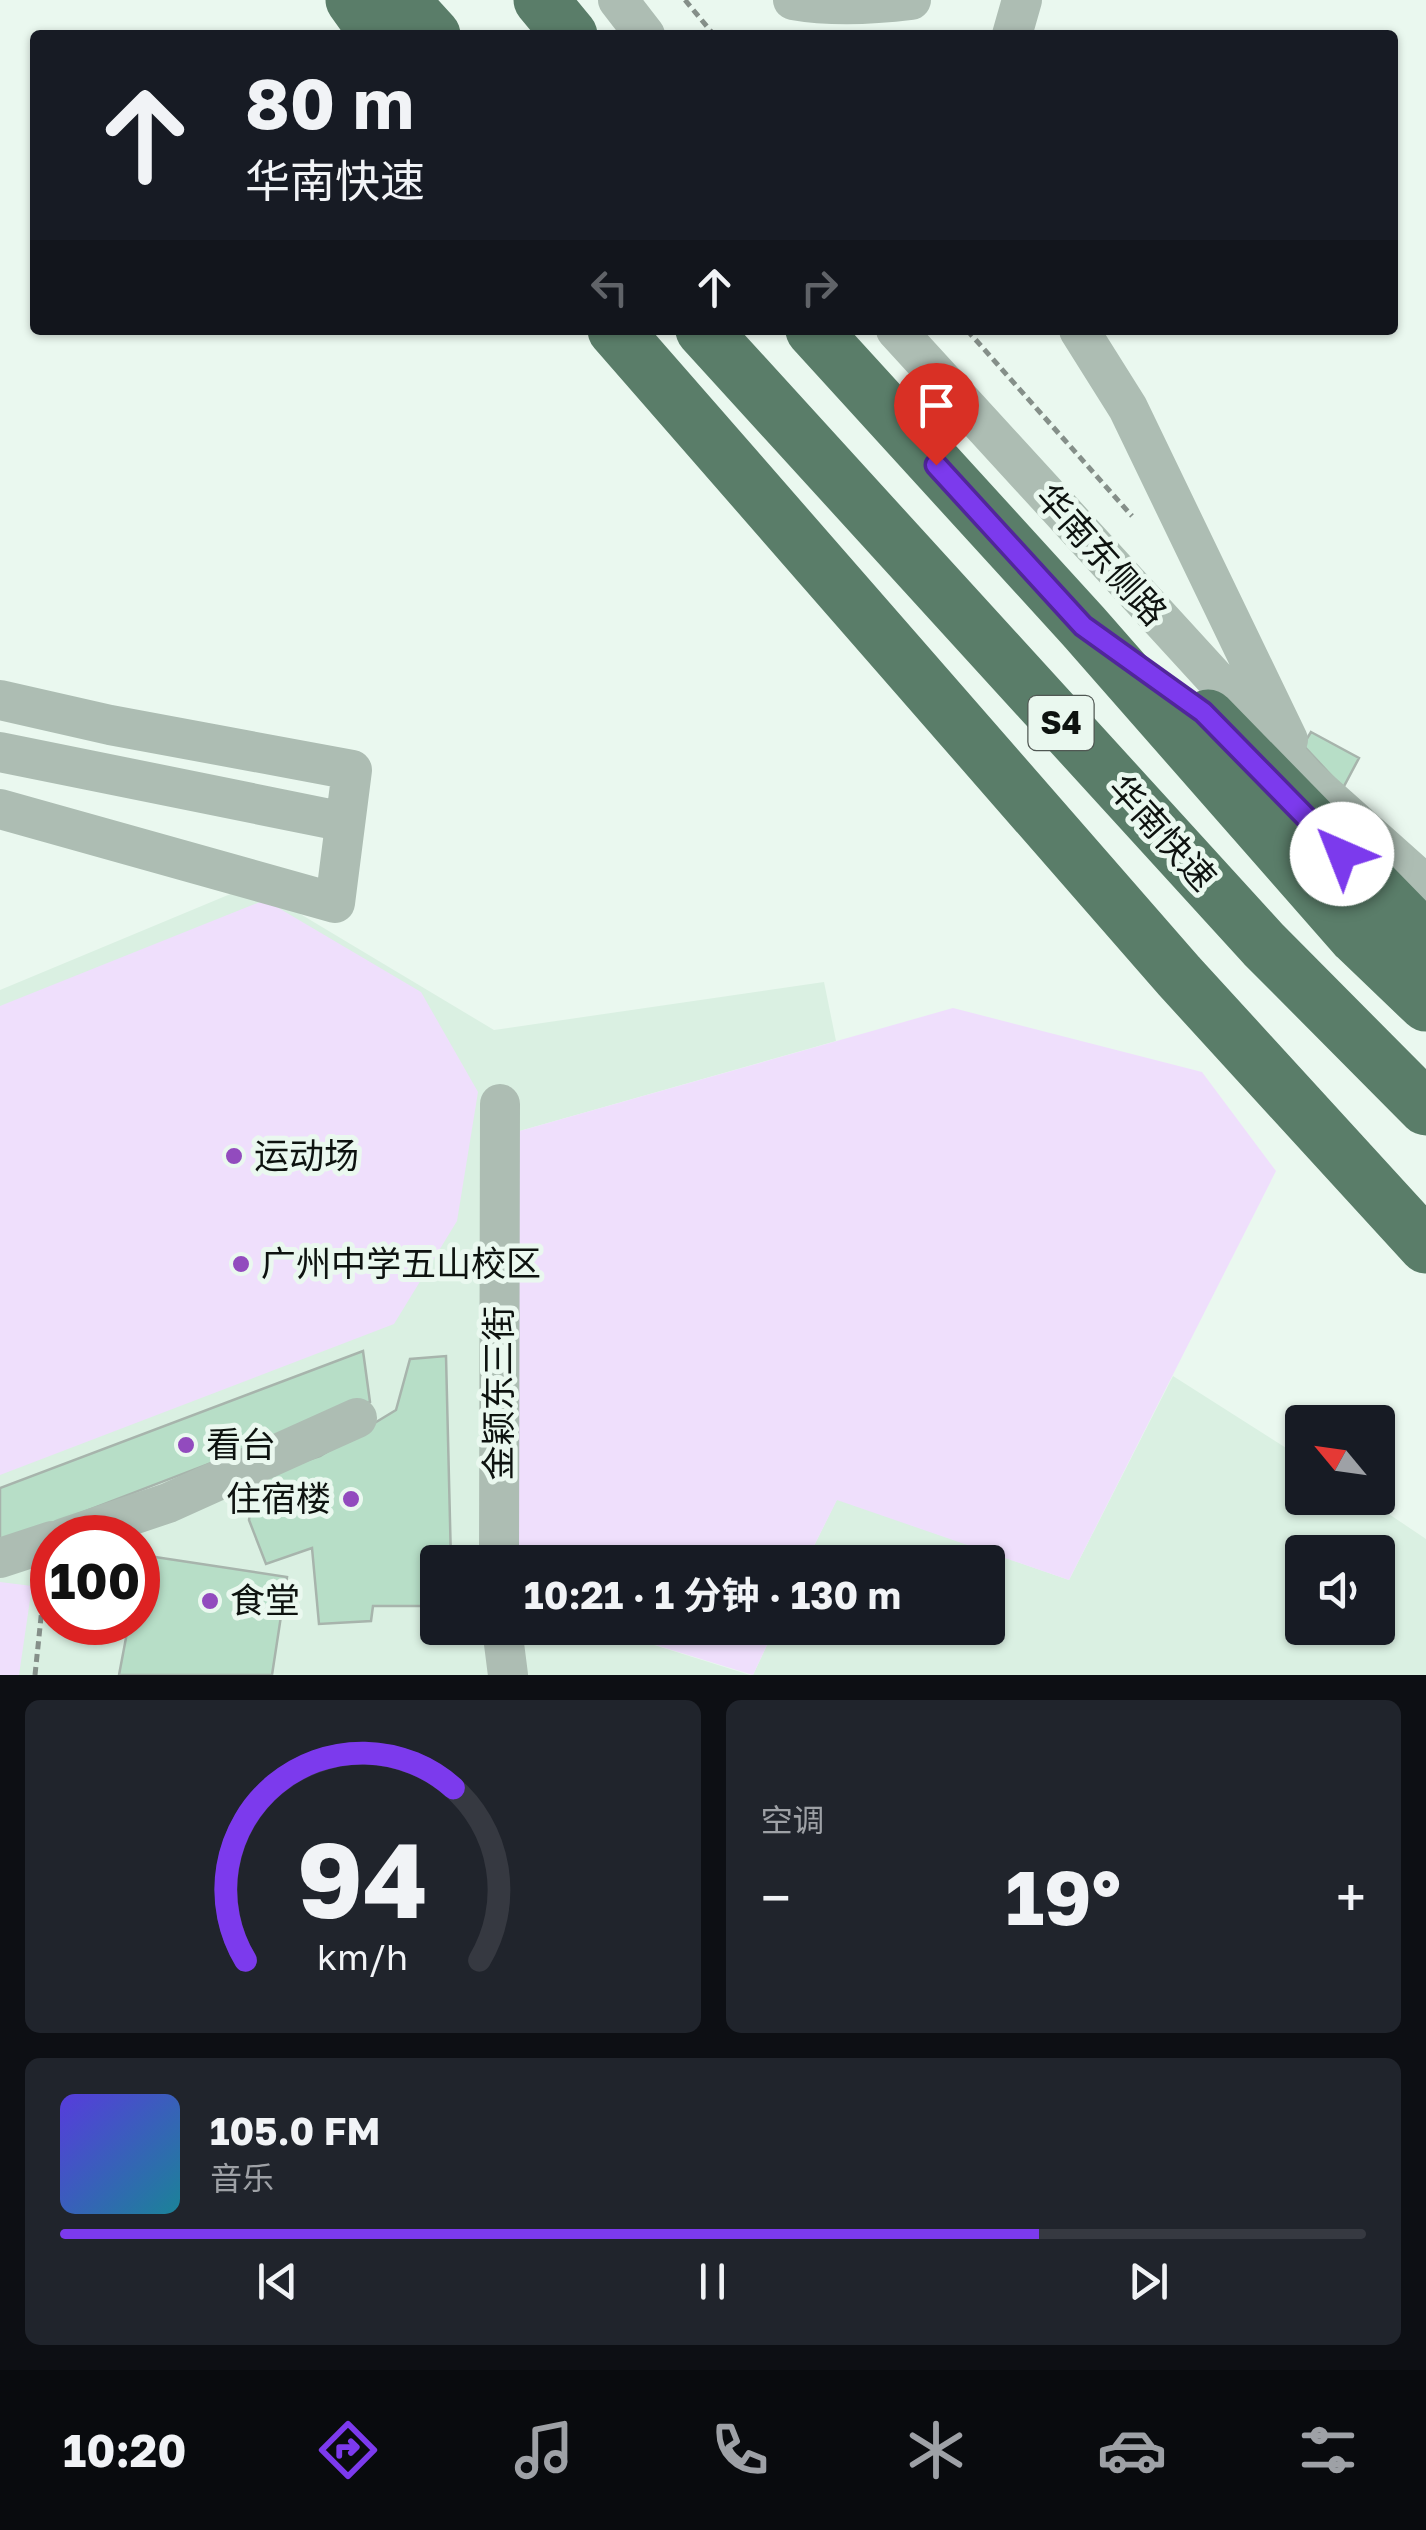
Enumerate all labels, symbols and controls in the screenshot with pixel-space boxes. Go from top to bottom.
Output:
text: 80 m [245,60,414,144]
icon: ahead [80,70,210,200]
text: 华南快速 [245,153,425,207]
icon: left [582,260,637,315]
icon: ahead [687,260,742,315]
icon: right [792,260,847,315]
pin [894,363,979,466]
icon: arrive [909,378,964,433]
street label: 华南东侧路 [1028,475,1176,633]
road number: S4 [1028,696,1094,750]
street label: 华南快速 [1100,766,1225,898]
position arrow [1290,802,1394,906]
place label: 运动场 [254,1134,359,1176]
marker: 运动场 [223,1145,245,1167]
place label: 广州中学五山校区 [261,1242,541,1284]
marker: 广州中学五山校区 [230,1253,252,1275]
street label: 金颖东三街 [477,1305,519,1481]
north arrow [1285,1405,1395,1515]
map controls [1285,1405,1395,1645]
place label: 看台 [206,1423,276,1465]
marker: 看台 [175,1434,197,1456]
place label: 住宿楼 [226,1477,331,1519]
marker: 住宿楼 [340,1488,362,1510]
speed limit sign: 100 [30,1515,160,1645]
button: sound [1285,1535,1395,1645]
text: 10:21 · 1 分钟 · 130 m [524,1572,901,1617]
place label: 食堂 [230,1579,300,1621]
marker: 食堂 [199,1590,221,1612]
text: 空调 [761,1801,825,1839]
text: 94 [297,1816,428,1941]
text: 19° [1005,1851,1121,1942]
text: − [761,1864,791,1930]
text: + [1336,1864,1366,1930]
text: km/h [317,1935,408,1978]
text: 105.0 FM [210,2108,380,2153]
text: 音乐 [210,2159,274,2197]
icon: previous [250,2254,305,2309]
icon: pause [685,2254,740,2309]
icon: next [1121,2254,1176,2309]
icon: directions [313,2415,383,2485]
icon: music [509,2415,579,2485]
icon: phone [705,2415,775,2485]
icon: climate [901,2415,971,2485]
icon: car [1097,2415,1167,2485]
icon: filters [1293,2415,1363,2485]
text: 10:20 [63,2423,187,2477]

